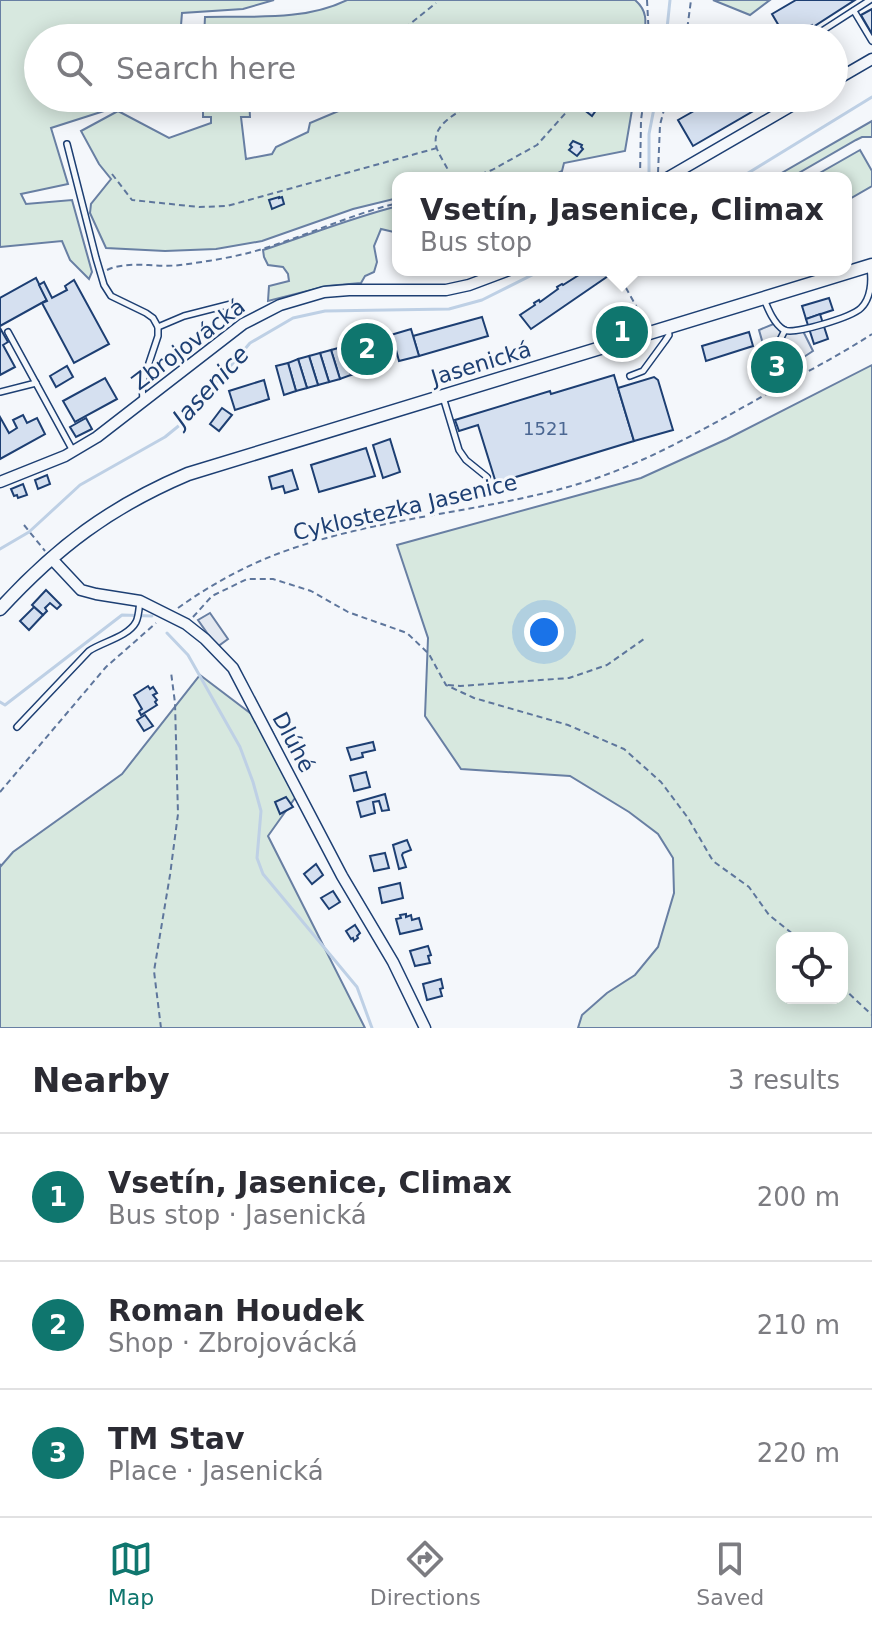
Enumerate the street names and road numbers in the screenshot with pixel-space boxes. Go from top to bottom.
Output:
street label: Zbrojovácká [127,294,250,395]
street label: Jasenická [426,336,534,391]
street label: Cyklostezka Jasenice [291,470,520,545]
street label: Dlúhé [267,708,320,777]

